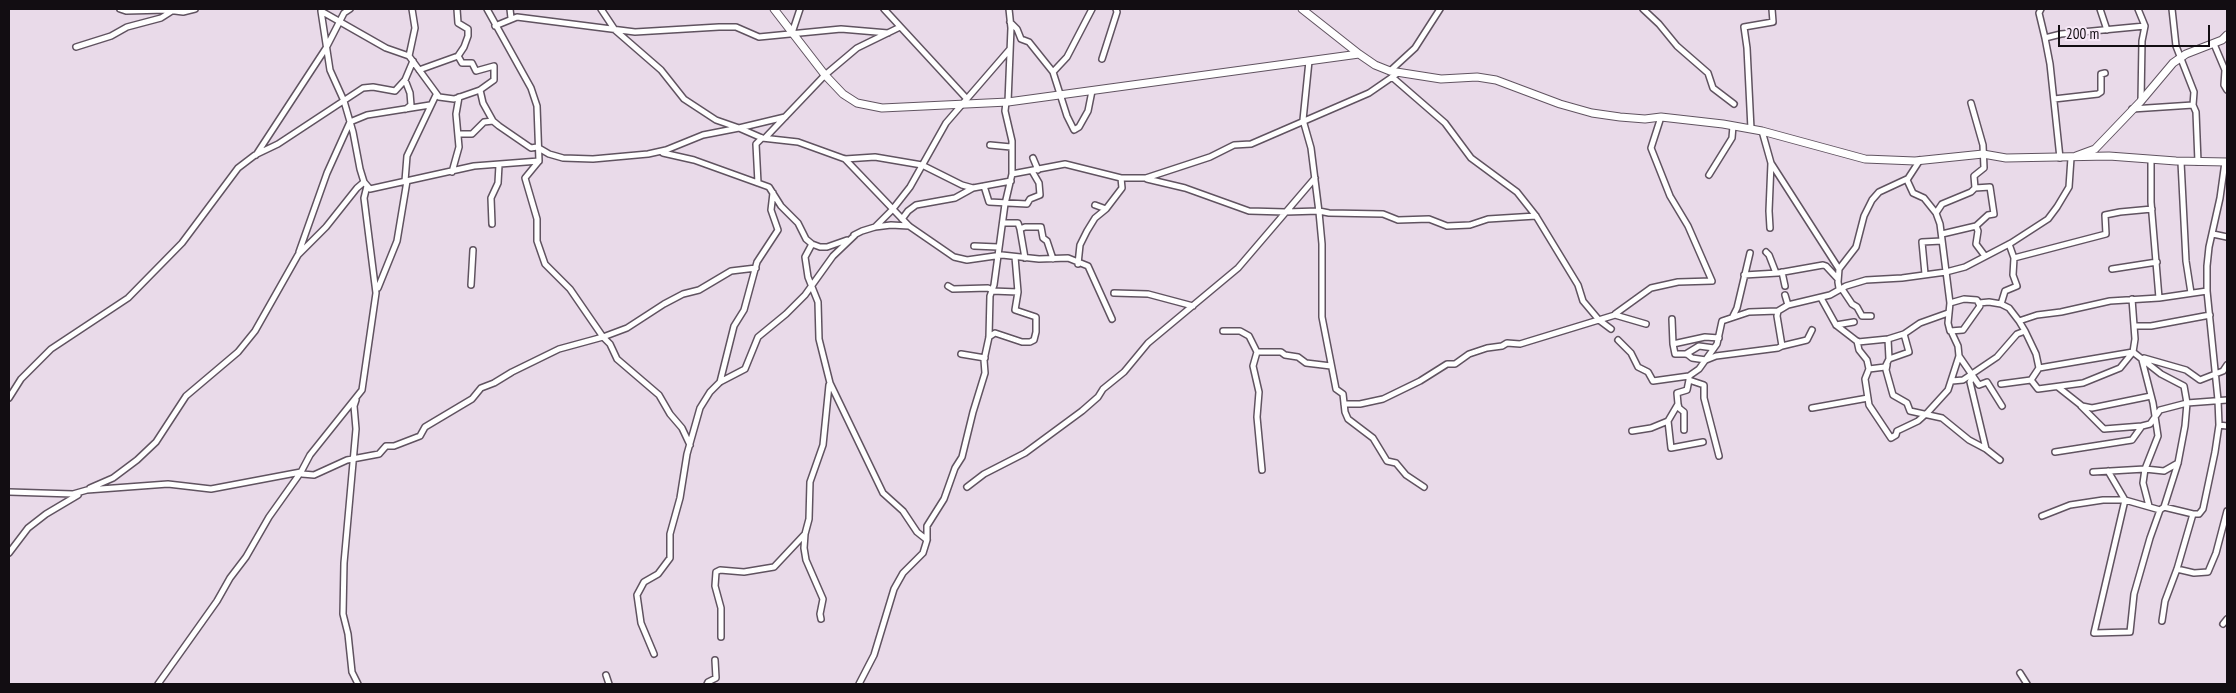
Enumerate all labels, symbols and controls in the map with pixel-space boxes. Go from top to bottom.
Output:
scale bar [2061,15,2214,47]
text: 200 m [2066,24,2099,43]

